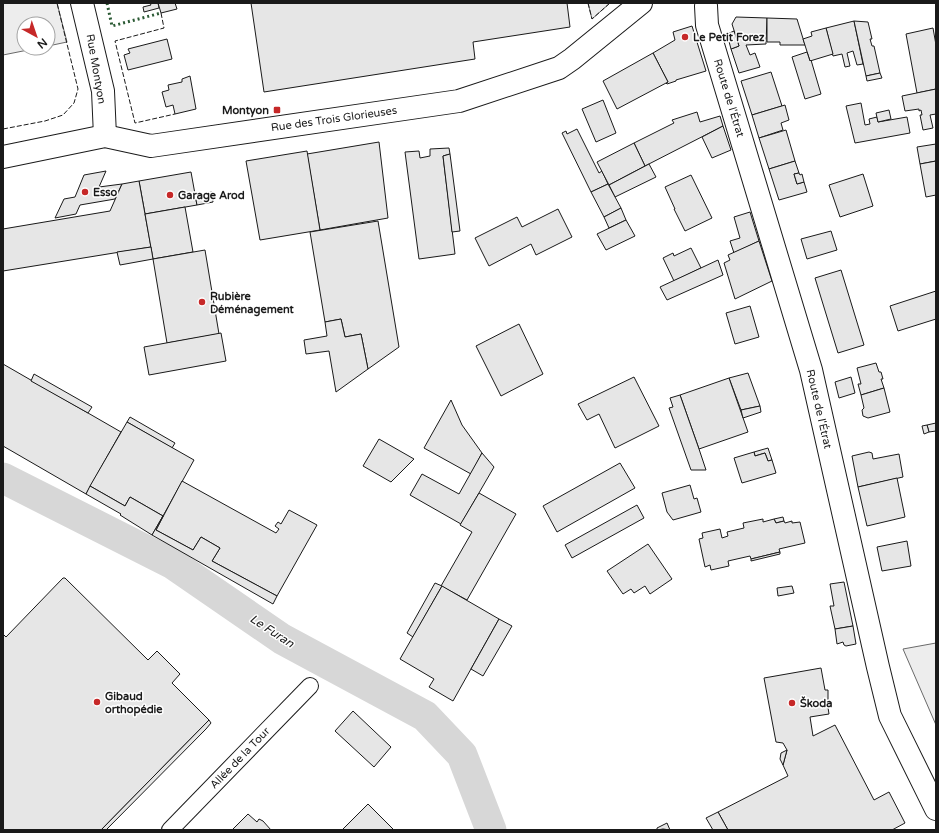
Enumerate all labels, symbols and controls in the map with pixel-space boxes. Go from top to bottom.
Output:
north arrow [16,16,56,56]
place label: Le Petit Forez [693,31,765,44]
marker: Le Petit Forez [680,32,690,42]
street label: Rue Montyon [83,33,109,105]
text: N [35,35,50,51]
street label: Route de l'Étrat [711,57,748,139]
place label: Montyon [222,104,269,118]
street label: Rue des Trois Glorieuses [270,104,398,134]
marker: Montyon [272,105,282,115]
place label: Esso [93,186,118,199]
marker: Esso [80,187,90,197]
place label: Garage Arod [178,189,245,203]
marker: Garage Arod [165,190,175,200]
place label: Rubière Déménagement [210,290,295,317]
marker: Rubière Déménagement [197,297,207,307]
street label: Route de l'Étrat [804,368,835,450]
water label: Le Furan [247,612,297,651]
place label: Gibaud orthopédie [105,690,163,717]
place label: Škoda [800,696,832,710]
marker: Gibaud orthopédie [92,697,102,707]
marker: Škoda [787,698,797,708]
street label: Allée de la Tour [207,724,273,791]

